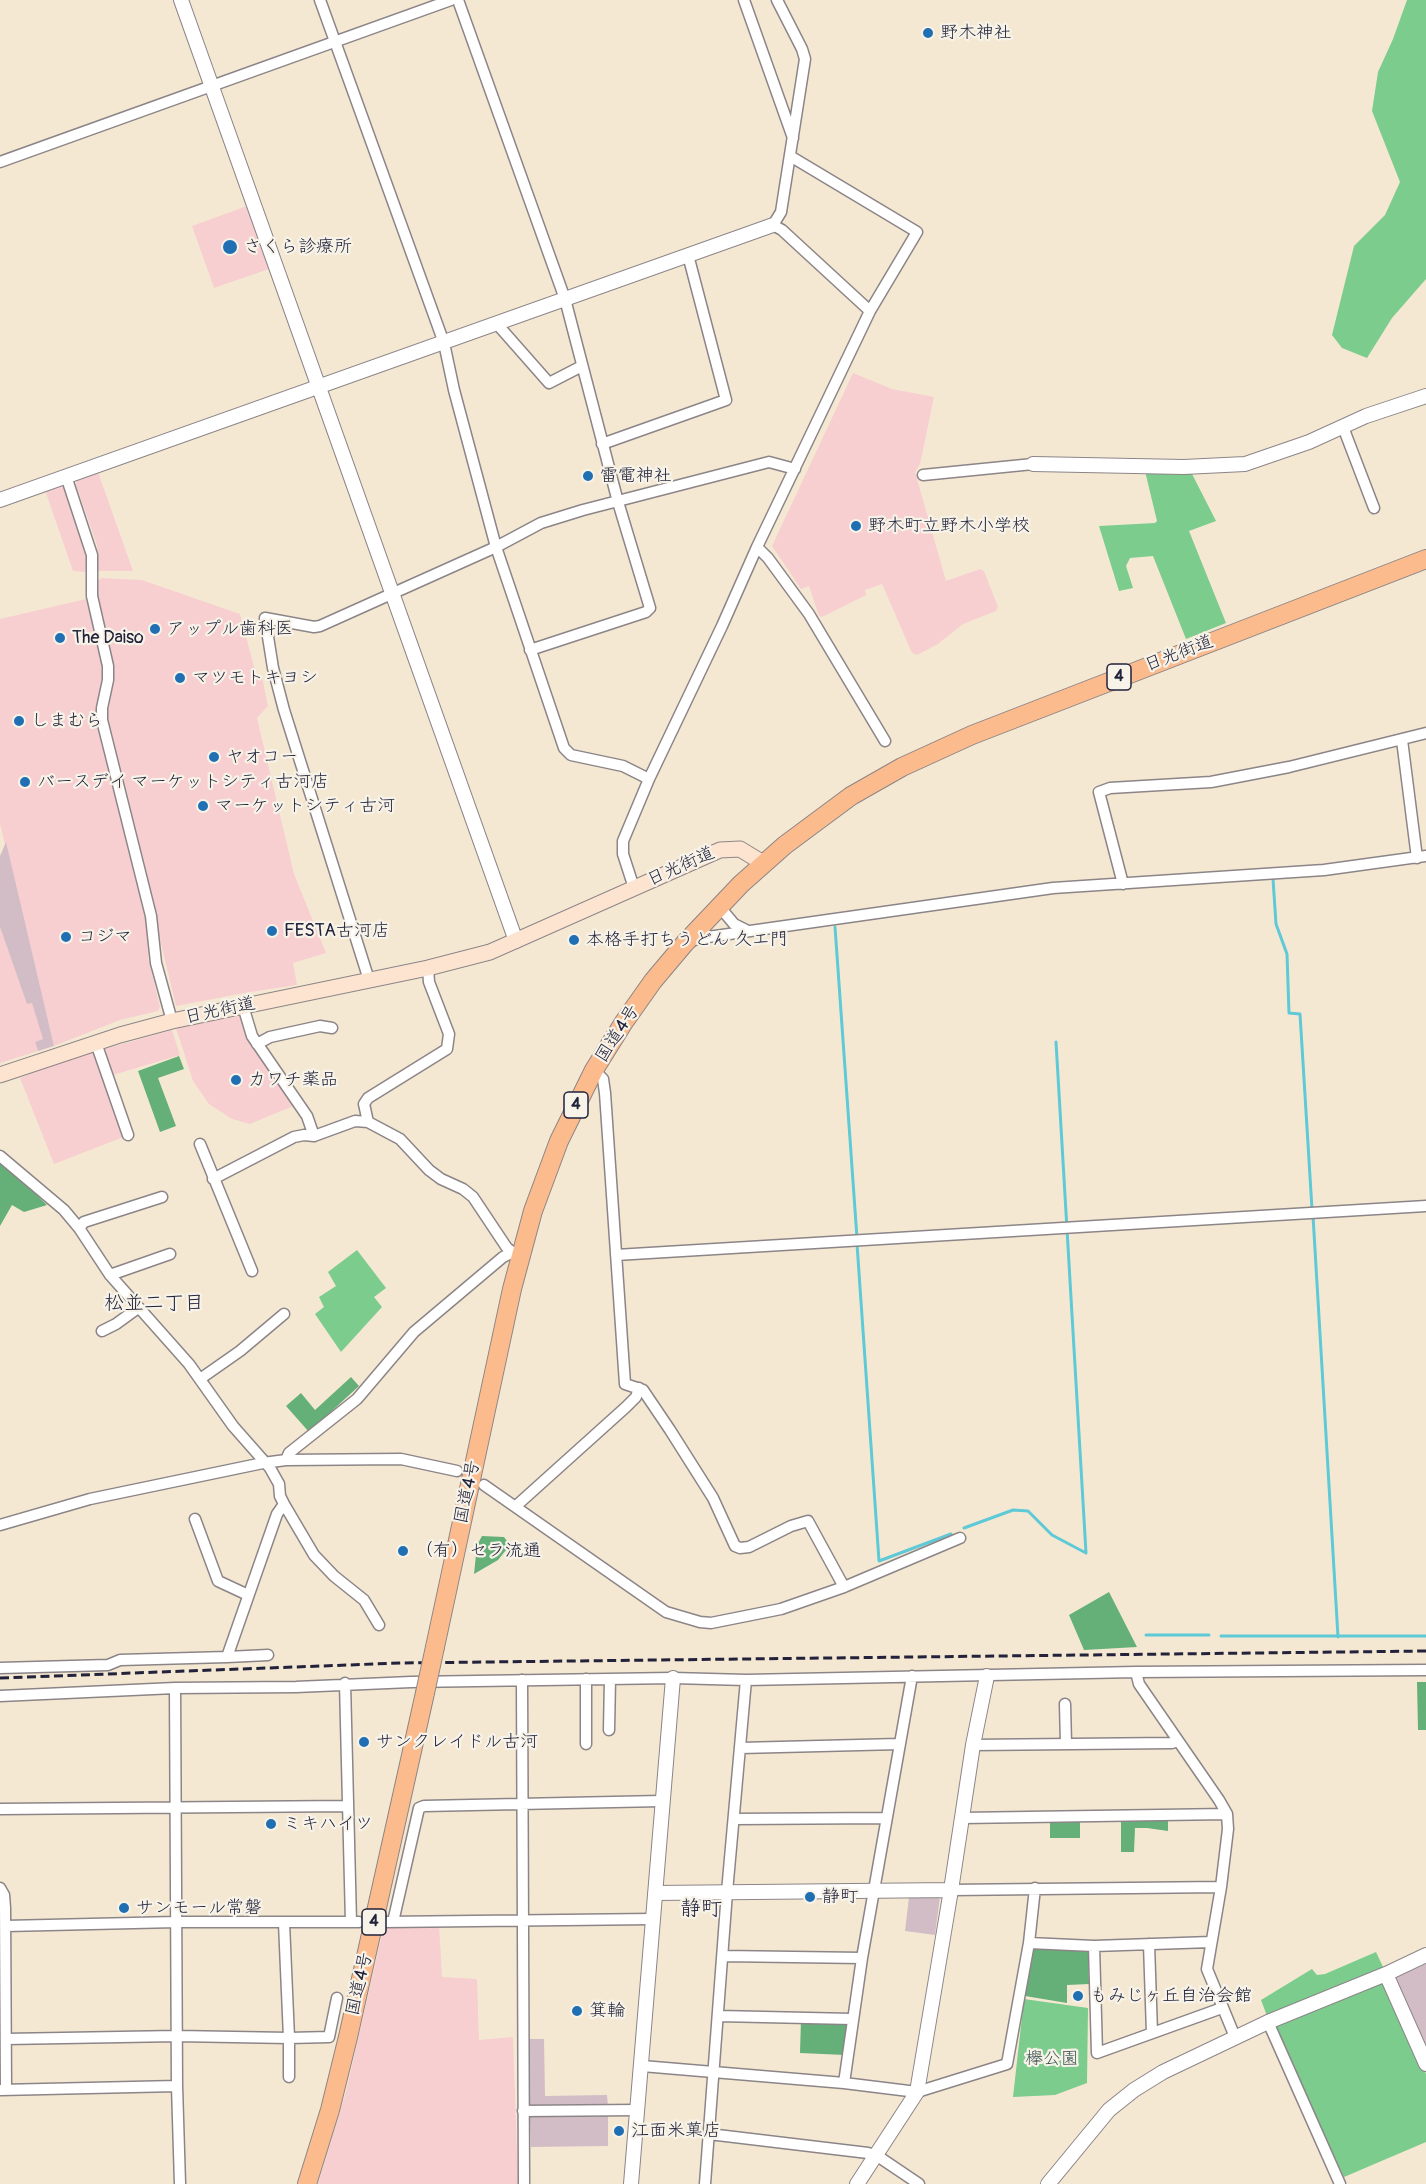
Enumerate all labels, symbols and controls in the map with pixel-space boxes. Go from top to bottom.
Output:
place label: 野木神社 [940,22,1012,44]
marker: 野木神社 [921,26,935,40]
place label: さくら診療所 [244,236,352,258]
marker: さくら診療所 [221,238,239,256]
place label: 雷電神社 [600,465,672,487]
marker: 雷電神社 [581,469,595,483]
place label: 野木町立野木小学校 [868,515,1030,537]
marker: 野木町立野木小学校 [849,519,863,533]
place label: アップル歯科医 [167,618,293,640]
marker: アップル歯科医 [148,622,162,636]
place label: The Daiso [72,627,144,649]
marker: The Daiso [53,631,67,645]
street label: 日光街道 [1142,631,1216,677]
road number: 4 [1107,664,1131,690]
place label: マツモトキヨシ [192,667,318,689]
marker: マツモトキヨシ [173,671,187,685]
place label: しまむら [31,710,103,732]
marker: しまむら [12,714,26,728]
place label: ヤオコー [226,746,298,768]
marker: ヤオコー [207,750,221,764]
place label: バースデイ マーケットシティ古河店 [37,771,329,793]
marker: バースデイ マーケットシティ古河店 [18,775,32,789]
place label: マーケットシティ古河 [215,795,395,817]
marker: マーケットシティ古河 [196,799,210,813]
street label: 日光街道 [644,842,718,892]
place label: FESTA古河店 [284,920,390,942]
marker: FESTA古河店 [265,924,279,938]
place label: コジマ [78,926,132,948]
place label: 本格手打ちうどん 久エ門 [586,929,788,951]
marker: コジマ [59,930,73,944]
marker: 本格手打ちうどん 久エ門 [567,933,581,947]
street label: 日光街道 [183,993,257,1029]
street label: 国道4号 [591,1001,645,1067]
place label: カワチ薬品 [248,1069,338,1091]
marker: カワチ薬品 [229,1073,243,1087]
road number: 4 [564,1092,588,1118]
district label: 松並二丁目 [104,1292,204,1316]
street label: 国道4号 [451,1458,485,1526]
place label: （有）セラ流通 [415,1540,541,1562]
marker: （有）セラ流通 [396,1544,410,1558]
place label: サンクレイドル古河 [376,1731,538,1753]
marker: サンクレイドル古河 [357,1735,371,1749]
place label: ミキハイツ [283,1813,373,1835]
marker: ミキハイツ [264,1817,278,1831]
place label: 静町 [822,1886,858,1908]
marker: 静町 [803,1890,817,1904]
place label: サンモール常磐 [136,1897,262,1919]
district label: 静町 [680,1897,722,1923]
marker: サンモール常磐 [117,1901,131,1915]
road number: 4 [362,1909,386,1935]
street label: 国道4号 [342,1950,378,2018]
place label: もみじヶ丘自治会館 [1090,1985,1252,2007]
marker: もみじヶ丘自治会館 [1071,1989,1085,2003]
place label: 箕輪 [589,2000,625,2022]
marker: 箕輪 [570,2004,584,2018]
park label: 欅公園 [1025,2048,1079,2070]
place label: 江面米菓店 [631,2120,721,2142]
marker: 江面米菓店 [612,2124,626,2138]

